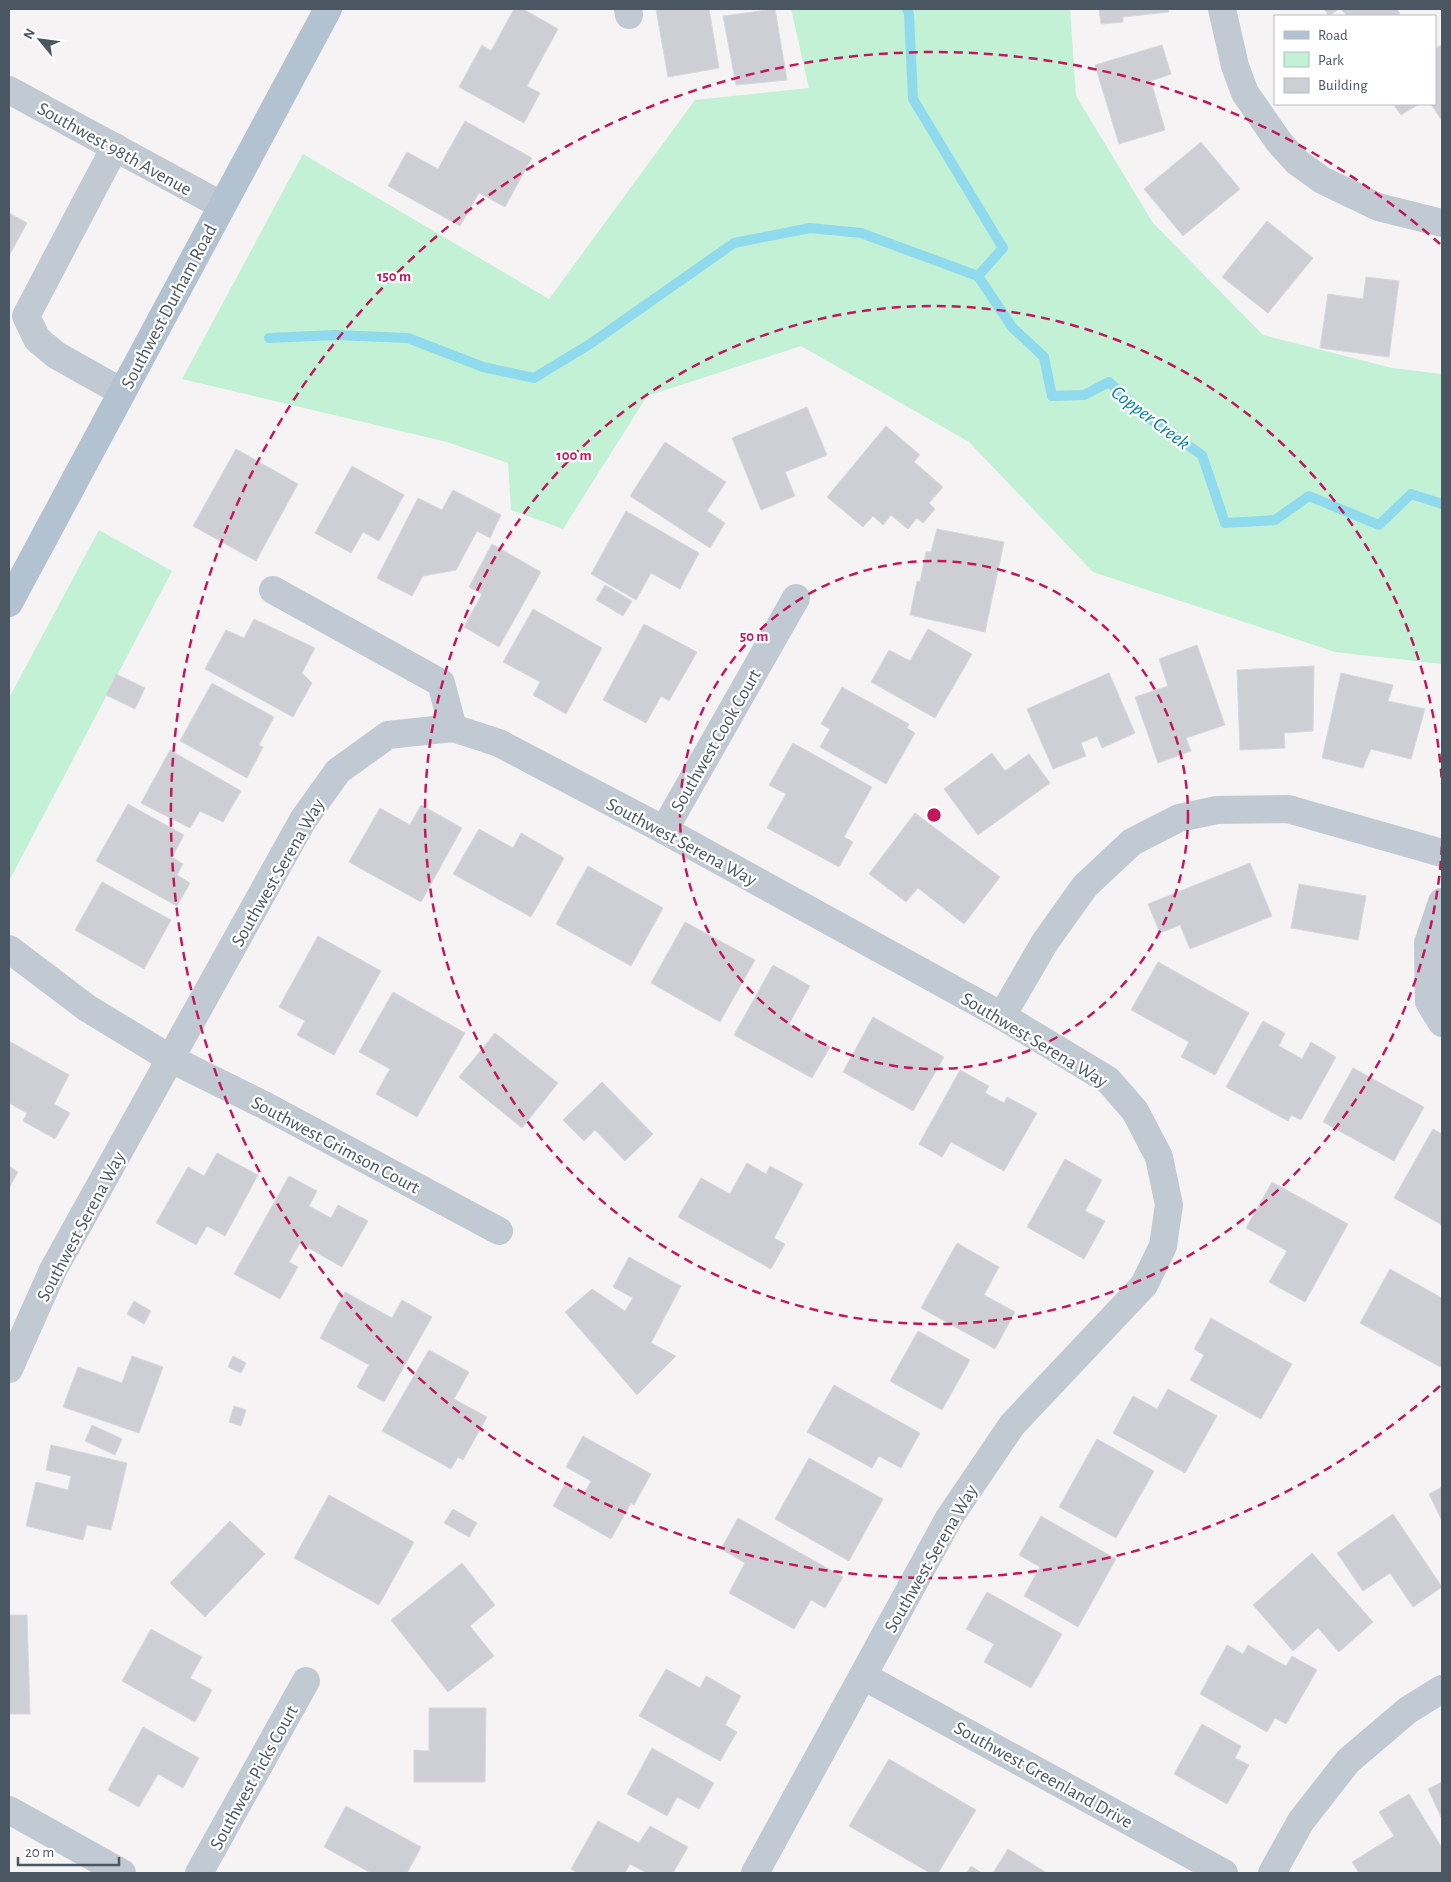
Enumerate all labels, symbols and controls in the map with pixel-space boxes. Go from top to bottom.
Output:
north arrow [15,15,65,65]
legend [1274,15,1436,105]
text: N [21,27,38,42]
text: Road [1318,28,1348,43]
text: Park [1318,53,1344,68]
text: Building [1318,78,1368,93]
street label: Southwest 98th Avenue [34,99,195,200]
street label: Southwest Durham Road [118,221,221,392]
text: 150 m [377,269,411,284]
water label: Copper Creek [1107,382,1193,454]
text: 100 m [556,448,592,463]
text: 50 m [740,629,768,644]
street label: Southwest Cook Court [668,666,765,815]
street label: Southwest Serena Way [603,795,760,890]
street label: Southwest Serena Way [228,796,328,950]
centre of rings [925,806,943,824]
street label: Southwest Serena Way [958,989,1111,1091]
street label: Southwest Grimson Court [248,1093,422,1198]
street label: Southwest Serena Way [34,1148,129,1305]
street label: Southwest Serena Way [881,1482,981,1636]
street label: Southwest Picks Court [207,1702,302,1853]
street label: Southwest Greenland Drive [951,1718,1136,1832]
scale bar [18,1834,119,1866]
text: 20 m [25,1845,54,1860]

